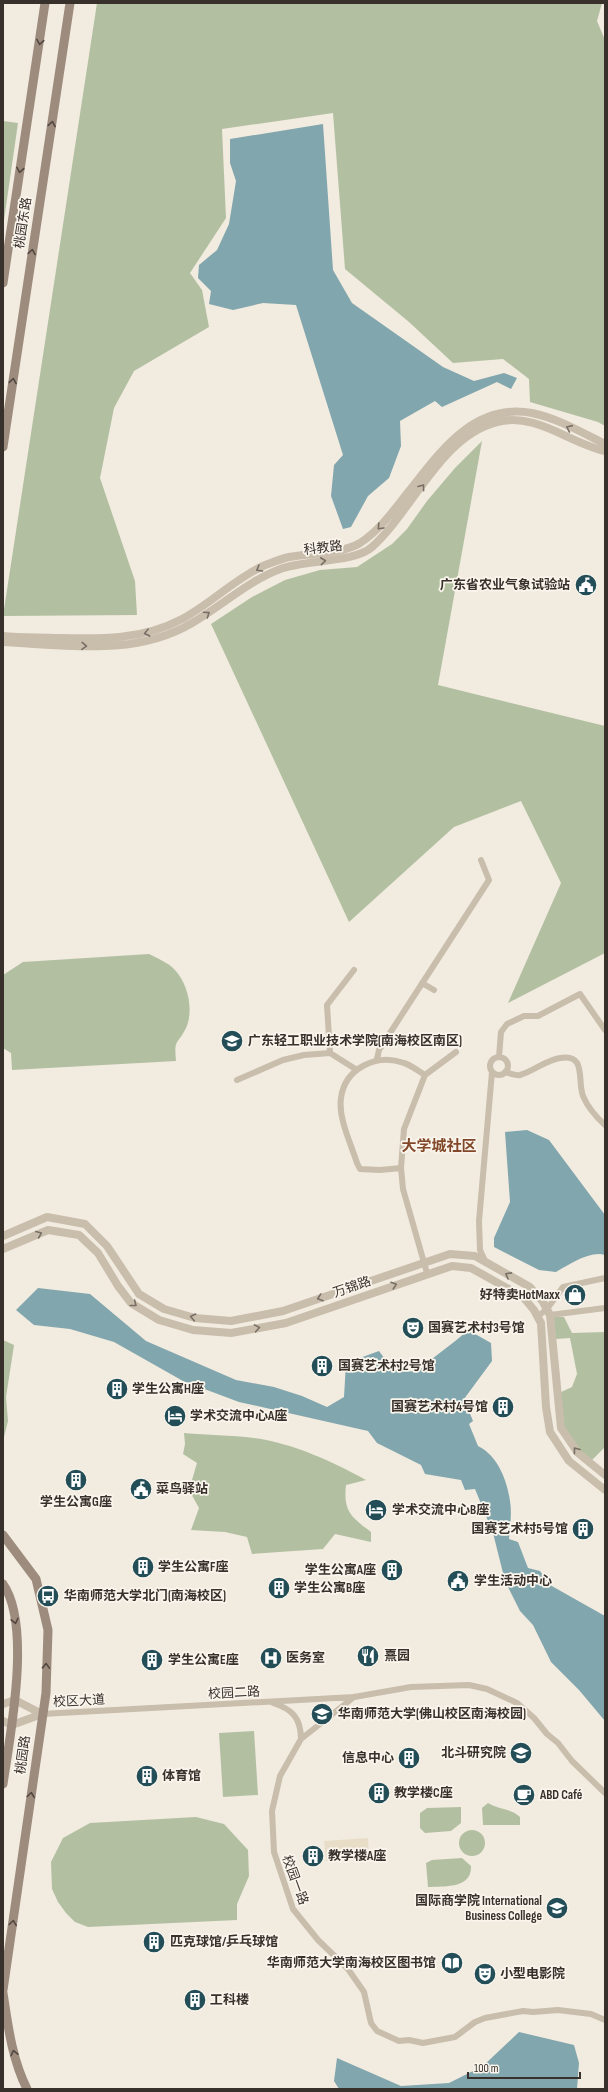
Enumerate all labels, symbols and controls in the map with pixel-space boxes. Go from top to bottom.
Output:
one-way arrow [36,38,45,45]
one-way arrow [47,121,55,127]
one-way arrow [16,167,25,173]
street label: 桃园东路 [11,196,35,250]
one-way arrow [27,249,36,255]
one-way arrow [8,378,17,384]
one-way arrow [566,425,574,433]
one-way arrow [417,484,424,491]
one-way arrow [377,522,384,530]
street label: 科教路 [303,538,343,558]
one-way arrow [320,556,326,565]
one-way arrow [256,564,263,571]
public building icon: 广东省农业气象试验站 [573,572,599,598]
place label: 广东省农业气象试验站 [440,577,570,593]
one-way arrow [202,611,209,618]
one-way arrow [144,628,151,636]
one-way arrow [81,642,87,650]
school or university icon: 广东轻工职业技术学院(南海校区南区) [219,1028,245,1054]
place label: 广东轻工职业技术学院(南海校区南区) [248,1033,462,1049]
district label: 大学城社区 [401,1137,477,1156]
one-way arrow [35,1230,42,1238]
one-way arrow [505,1272,512,1280]
street label: 万锦路 [331,1273,373,1301]
one-way arrow [390,1281,397,1290]
shop icon: 好特卖HotMaxx [562,1282,588,1308]
place label: 好特卖HotMaxx [480,1287,561,1303]
one-way arrow [316,1294,323,1302]
one-way arrow [129,1299,136,1306]
one-way arrow [190,1314,196,1322]
theatre icon: 国赛艺术村3号馆 [400,1315,426,1341]
place label: 国赛艺术村3号馆 [428,1320,525,1336]
one-way arrow [254,1324,260,1333]
building icon: 国赛艺术村2号馆 [309,1353,335,1379]
place label: 国赛艺术村2号馆 [338,1358,435,1374]
building icon: 学生公寓H座 [104,1376,130,1402]
place label: 学生公寓H座 [132,1381,204,1397]
building icon: 国赛艺术村4号馆 [490,1394,516,1420]
place label: 国赛艺术村4号馆 [391,1399,488,1415]
hotel icon: 学术交流中心A座 [162,1403,188,1429]
place label: 学术交流中心A座 [190,1408,287,1424]
one-way arrow [574,1447,581,1454]
building icon: 学生公寓G座 [63,1467,89,1493]
public building icon: 菜鸟驿站 [128,1476,154,1502]
place label: 菜鸟驿站 [156,1481,208,1497]
place label: 学生公寓G座 [40,1494,112,1510]
hotel icon: 学术交流中心B座 [363,1497,389,1523]
place label: 学术交流中心B座 [392,1502,489,1518]
building icon: 国赛艺术村5号馆 [570,1516,596,1542]
place label: 国赛艺术村5号馆 [471,1521,568,1537]
building icon: 学生公寓F座 [130,1554,156,1580]
building icon: 学生公寓A座 [379,1557,405,1583]
place label: 学生公寓F座 [158,1559,228,1575]
place label: 学生公寓A座 [305,1562,376,1578]
public building icon: 学生活动中心 [445,1568,471,1594]
place label: 学生活动中心 [474,1573,552,1589]
building icon: 学生公寓B座 [266,1575,292,1601]
place label: 学生公寓B座 [294,1580,365,1596]
bus stop icon: 华南师范大学北门(南海校区) [35,1583,61,1609]
place label: 华南师范大学北门(南海校区) [64,1588,226,1604]
one-way arrow [10,1617,19,1624]
restaurant icon: 熹园 [355,1643,381,1669]
hospital icon: 医务室 [258,1645,284,1671]
building icon: 学生公寓E座 [139,1647,165,1673]
place label: 熹园 [384,1648,410,1664]
place label: 医务室 [286,1650,325,1666]
place label: 学生公寓E座 [168,1652,239,1668]
one-way arrow [42,1663,51,1669]
street label: 校园二路 [208,1684,260,1702]
street label: 校区大道 [53,1692,105,1710]
school or university icon: 华南师范大学(佛山校区南海校园) [309,1701,335,1727]
place label: 华南师范大学(佛山校区南海校园) [338,1706,526,1722]
street label: 桃园路 [12,1735,34,1775]
school or university icon: 北斗研究院 [508,1740,534,1766]
building icon: 信息中心 [396,1745,422,1771]
place label: 北斗研究院 [441,1745,506,1761]
place label: 信息中心 [342,1750,394,1766]
building icon: 体育馆 [134,1763,160,1789]
place label: 体育馆 [162,1768,201,1784]
building icon: 教学楼C座 [366,1780,392,1806]
cafe icon: ABD Café [511,1782,537,1808]
place label: 教学楼C座 [394,1785,453,1801]
place label: ABD Café [539,1787,583,1803]
one-way arrow [26,1792,35,1798]
building icon: 教学楼A座 [300,1843,326,1869]
place label: 教学楼A座 [328,1848,386,1864]
street label: 校园一路 [279,1853,311,1907]
place label: 国际商学院 International Business College [415,1893,542,1924]
school or university icon: 国际商学院 International Business College [544,1895,570,1921]
one-way arrow [8,1920,17,1926]
building icon: 匹克球馆/乒乓球馆 [141,1929,167,1955]
place label: 匹克球馆/乒乓球馆 [170,1934,278,1950]
library icon: 华南师范大学南海校区图书馆 [439,1950,465,1976]
place label: 华南师范大学南海校区图书馆 [267,1955,436,1971]
theatre icon: 小型电影院 [472,1961,498,1987]
place label: 小型电影院 [500,1966,565,1982]
building icon: 工科楼 [182,1987,208,2013]
place label: 工科楼 [210,1992,249,2008]
one-way arrow [10,2049,18,2056]
scale bar [468,2054,580,2080]
text: 100 m [474,2061,499,2076]

